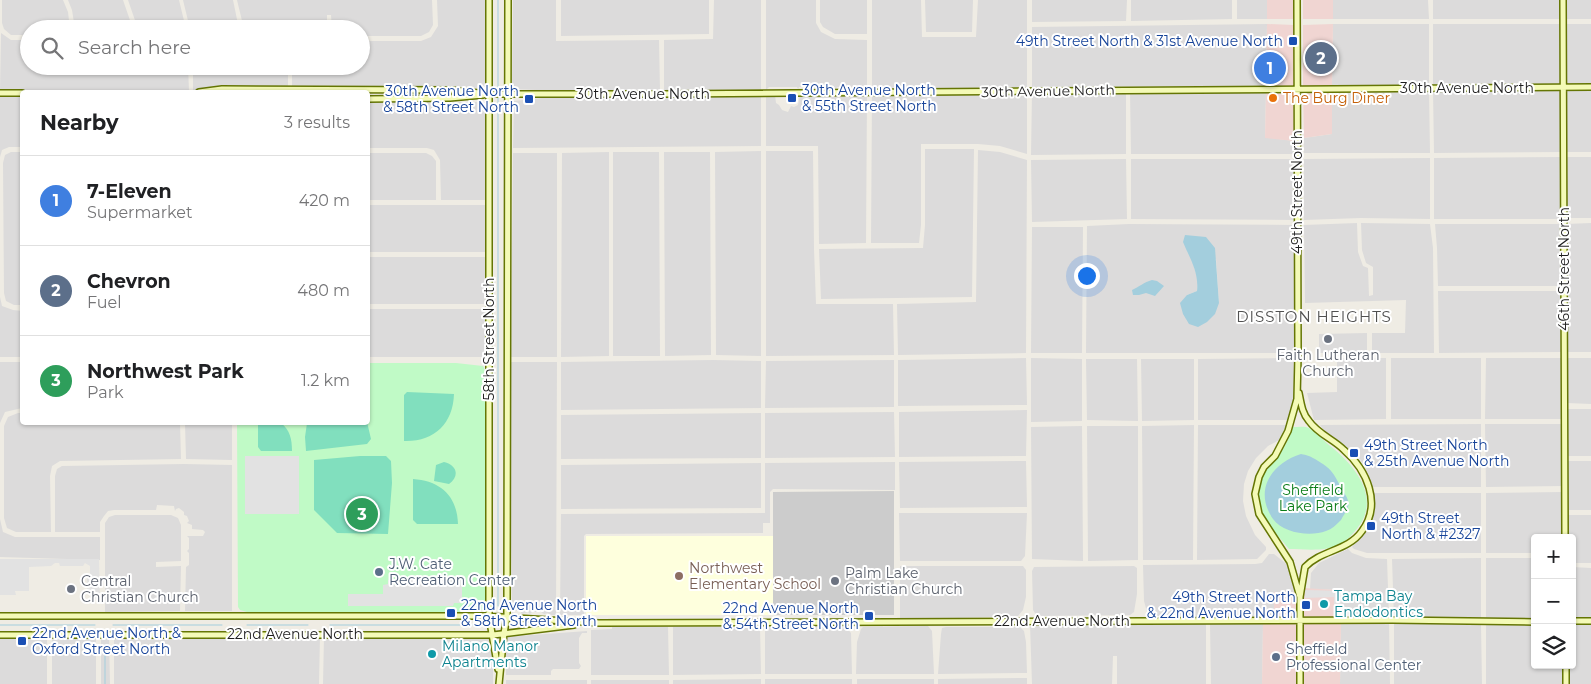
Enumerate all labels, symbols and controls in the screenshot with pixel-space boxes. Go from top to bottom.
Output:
search box [20,20,370,75]
place label: 49th Street North & 31st Avenue North [1016,32,1283,50]
icon: search [38,34,66,62]
marker: 49th Street North & 31st Avenue North [1287,35,1299,47]
text: Search here [78,36,191,59]
pin: 2 [1305,39,1337,77]
pin: 1 [1254,49,1286,87]
street label: 30th Avenue North [1400,79,1534,97]
place label: 30th Avenue North & 55th Street North [802,81,937,115]
street label: 30th Avenue North [981,81,1115,101]
place label: 30th Avenue North & 58th Street North [383,82,519,116]
street label: 30th Avenue North [576,85,710,103]
place label: The Burg Diner [1283,89,1391,107]
marker: 30th Avenue North & 55th Street North [786,92,798,104]
marker: The Burg Diner [1267,92,1279,104]
marker: 30th Avenue North & 58th Street North [523,93,535,105]
text: Nearby [40,110,119,135]
text: 3 results [284,113,350,132]
street label: 49th Street North [1288,130,1306,254]
text: 7-Eleven [87,180,172,203]
text: 1 [53,191,59,210]
text: 420 m [299,191,350,210]
text: Supermarket [87,203,193,222]
street label: 46th Street North [1555,207,1573,331]
your location [1074,263,1100,289]
text: Chevron [87,270,171,293]
street label: 58th Street North [480,278,498,400]
text: 2 [51,281,61,300]
text: 480 m [297,281,350,300]
text: Fuel [87,293,122,312]
district label: DISSTON HEIGHTS [1236,307,1392,326]
marker: Faith Lutheran Church [1322,333,1334,345]
place label: Faith Lutheran Church [1276,346,1380,380]
text: Northwest Park [87,360,244,383]
text: 3 [51,371,61,390]
text: 1.2 km [301,371,350,390]
text: Park [87,383,124,402]
place label: 49th Street North & 25th Avenue North [1364,436,1509,470]
marker: 49th Street North & 25th Avenue North [1348,447,1360,459]
park label: Sheffield Lake Park [1279,481,1348,515]
pin: 3 [346,495,378,533]
place label: 49th Street North & #2327 [1381,509,1481,543]
marker: 49th Street North & #2327 [1365,520,1377,532]
map controls [1531,534,1576,669]
button: + [1531,534,1576,579]
place label: J.W. Cate Recreation Center [388,555,516,589]
place label: Northwest Elementary School [689,559,821,593]
place label: Palm Lake Christian Church [845,564,963,598]
marker: J.W. Cate Recreation Center [373,566,385,578]
marker: Northwest Elementary School [673,570,685,582]
place label: Central Christian Church [81,572,199,606]
marker: Palm Lake Christian Church [829,575,841,587]
button: − [1531,579,1576,624]
marker: Central Christian Church [65,583,77,595]
place label: Tampa Bay Endodontics [1334,587,1423,621]
place label: 49th Street North & 22nd Avenue North [1147,588,1296,622]
place label: 22nd Avenue North & 58th Street North [461,596,597,630]
marker: Tampa Bay Endodontics [1318,598,1330,610]
place label: 22nd Avenue North & 54th Street North [723,599,859,633]
marker: 49th Street North & 22nd Avenue North [1300,599,1312,611]
marker: 22nd Avenue North & 58th Street North [445,607,457,619]
marker: 22nd Avenue North & 54th Street North [863,610,875,622]
street label: 22nd Avenue North [994,612,1130,630]
place label: 22nd Avenue North & Oxford Street North [32,624,182,658]
button: layers [1531,624,1576,669]
street label: 22nd Avenue North [227,625,363,643]
marker: 22nd Avenue North & Oxford Street North [16,635,28,647]
place label: Milano Manor Apartments [442,637,539,671]
place label: Sheffield Professional Center [1286,640,1422,674]
marker: Milano Manor Apartments [426,648,438,660]
marker: Sheffield Professional Center [1270,651,1282,663]

